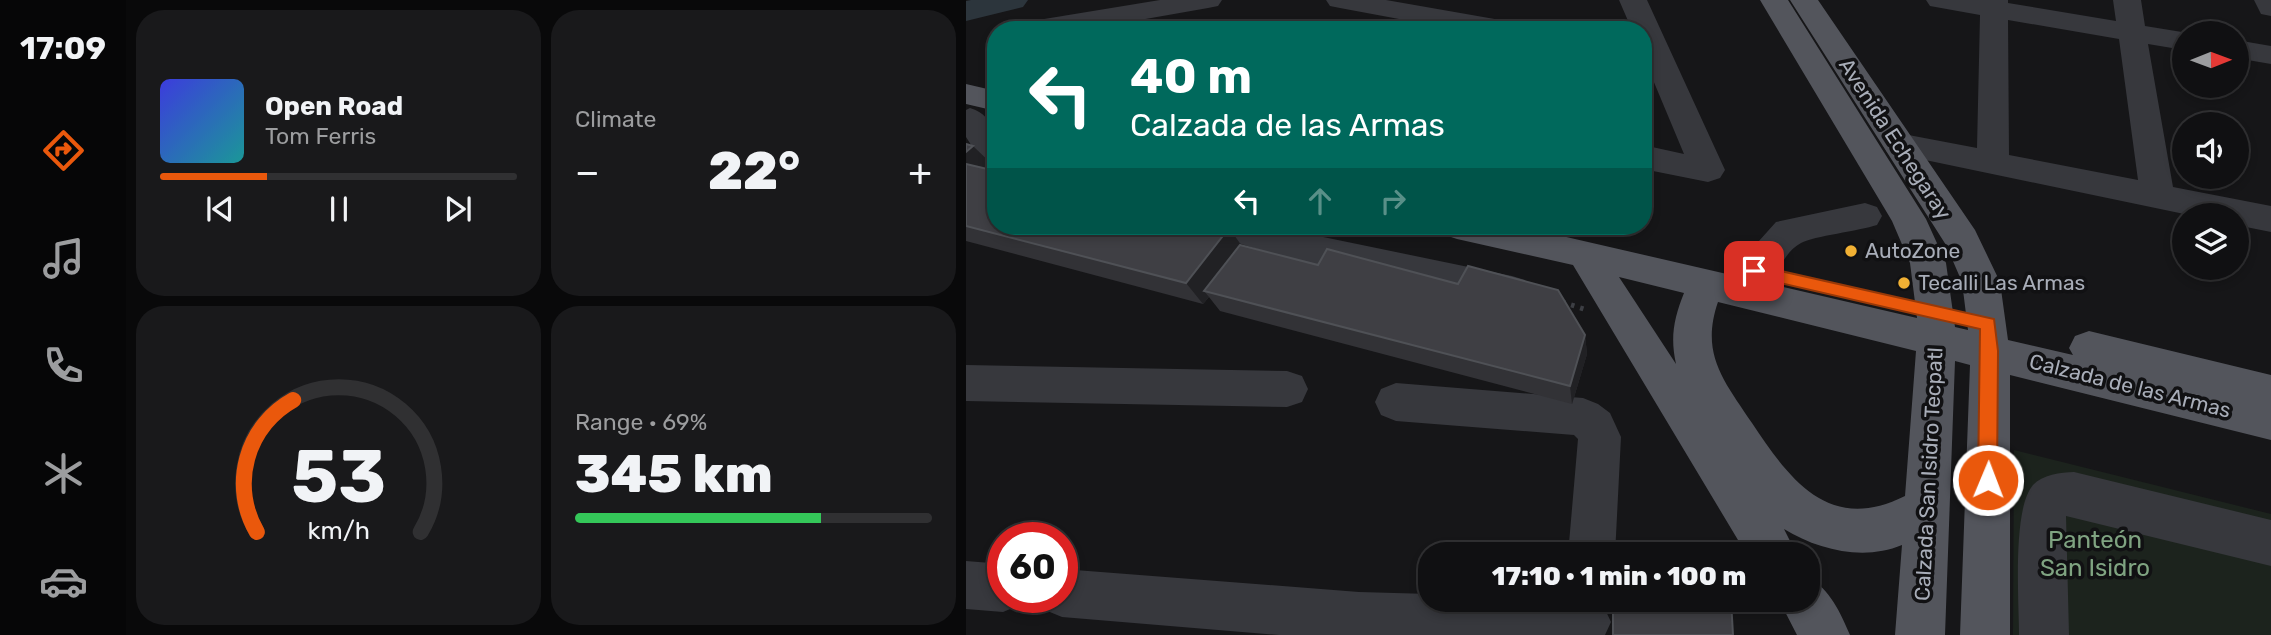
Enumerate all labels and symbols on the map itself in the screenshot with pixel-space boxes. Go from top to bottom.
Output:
north arrow [2172,21,2249,98]
street label: Avenida Echegaray [1834,53,1957,224]
place label: AutoZone [1865,238,1960,263]
pin [1724,241,1784,301]
marker: AutoZone [1843,243,1859,259]
place label: Tecalli Las Armas [1918,270,2085,295]
marker: Tecalli Las Armas [1896,275,1912,291]
street label: Calzada San Isidro Tecpatl [1909,346,1948,601]
street label: Calzada de las Armas [2027,348,2233,423]
position arrow [1951,443,2025,517]
speed limit sign: 60 [987,522,1078,613]
park label: Panteón San Isidro [2040,526,2150,582]

